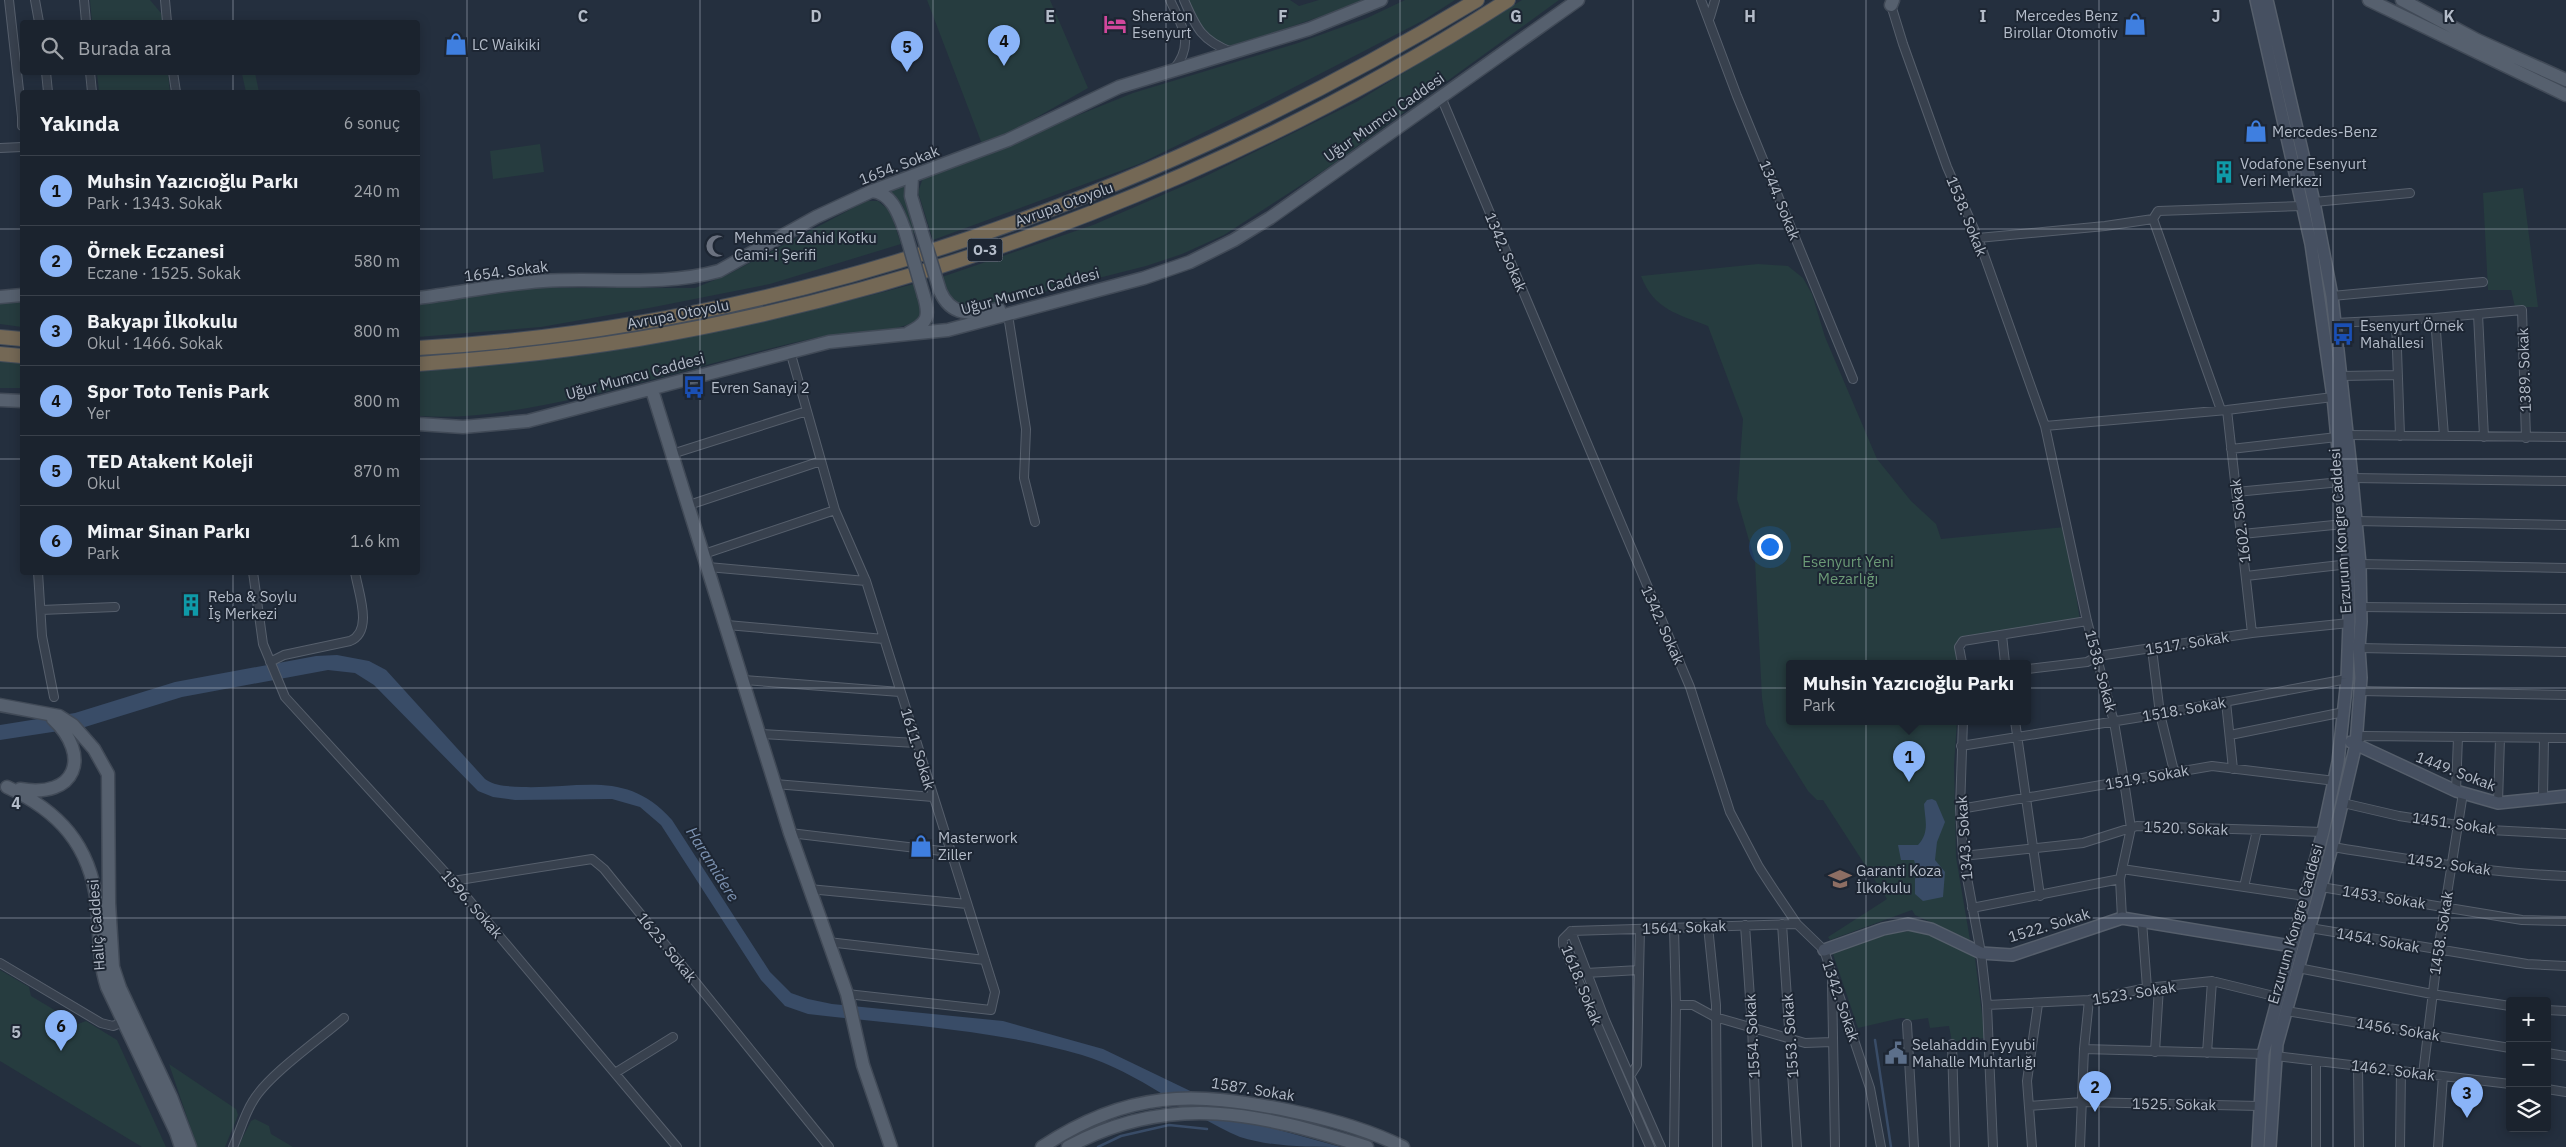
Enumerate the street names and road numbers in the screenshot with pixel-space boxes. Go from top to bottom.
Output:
street label: Uğur Mumcu Caddesi [1320,68,1448,166]
street label: 1654. Sokak [856,141,942,189]
street label: 1344. Sokak [1755,157,1805,243]
street label: 1538. Sokak [1942,173,1992,259]
street label: Avrupa Otoyolu [1012,177,1116,231]
street label: 1342. Sokak [1481,209,1531,295]
road number: O-3 [968,238,1002,262]
street label: 1654. Sokak [463,256,549,286]
street label: Uğur Mumcu Caddesi [959,263,1101,319]
street label: Avrupa Otoyolu [625,295,731,333]
street label: 1389. Sokak [2513,327,2535,413]
street label: Uğur Mumcu Caddesi [564,348,706,404]
street label: Erzurum Kongre Caddesi [2325,448,2355,614]
street label: 1602. Sokak [2225,478,2255,564]
street label: 1342. Sokak [1637,583,1689,668]
street label: 1517. Sokak [2144,627,2230,659]
street label: 1538. Sokak [2081,628,2121,714]
street label: 1518. Sokak [2141,692,2227,726]
street label: 1611. Sokak [897,706,939,792]
street label: 1449. Sokak [2413,747,2499,795]
street label: 1519. Sokak [2104,760,2190,794]
street label: 1343. Sokak [1952,795,1976,881]
street label: 1451. Sokak [2411,808,2497,838]
street label: 1520. Sokak [2143,817,2229,839]
street label: Erzurum Kongre Caddesi [2263,842,2327,1006]
street label: 1452. Sokak [2406,849,2492,879]
street label: 1596. Sokak [437,866,507,942]
street label: Haliç Caddesi [83,879,109,971]
street label: 1453. Sokak [2341,881,2427,913]
street label: 1458. Sokak [2425,890,2457,976]
street label: 1522. Sokak [2006,904,2092,946]
street label: 1623. Sokak [633,908,701,986]
street label: 1564. Sokak [1641,916,1727,938]
street label: 1454. Sokak [2335,923,2421,957]
street label: 1618. Sokak [1557,942,1607,1028]
street label: 1342. Sokak [1818,958,1864,1044]
street label: 1523. Sokak [2091,977,2177,1009]
street label: 1554. Sokak [1740,993,1764,1079]
street label: 1553. Sokak [1778,993,1802,1079]
street label: 1456. Sokak [2355,1013,2441,1045]
street label: 1462. Sokak [2350,1055,2436,1085]
street label: 1587. Sokak [1210,1073,1296,1105]
street label: 1525. Sokak [2132,1094,2216,1114]

